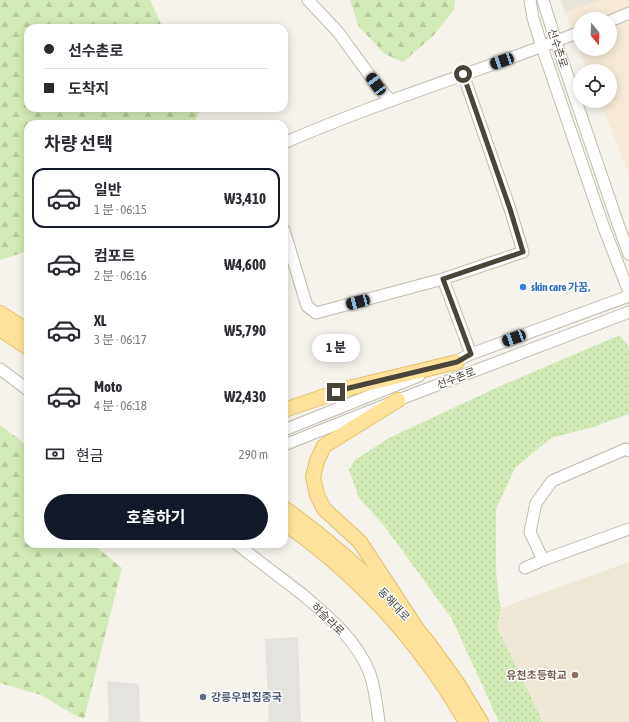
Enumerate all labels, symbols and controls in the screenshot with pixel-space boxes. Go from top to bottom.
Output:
north arrow [573,12,617,56]
map controls [573,12,617,108]
street label: 선수촌로 [546,27,570,69]
text: 선수촌로 [68,42,123,59]
car [489,51,515,71]
button: locate [573,64,617,108]
route start [454,65,472,83]
car [364,71,388,97]
text: 도착지 [68,80,109,97]
text: 차량 선택 [44,133,113,154]
icon: car [46,180,82,216]
text: 일반 [94,181,122,198]
text: ₩3,410 [224,190,266,207]
text: 1 분 · 06:15 [94,202,147,217]
icon: car [46,246,82,282]
text: 컴포트 [94,247,135,264]
text: ₩4,600 [224,256,266,273]
text: 2 분 · 06:16 [94,268,147,283]
place label: skin care 가꿈, [531,281,590,293]
marker: skin care 가꿈, [518,282,528,292]
car [345,293,371,311]
icon: car [46,312,82,348]
text: XL [94,312,107,329]
text: ₩5,790 [224,322,266,339]
car [501,328,527,348]
text: 3 분 · 06:17 [94,332,147,347]
callout: 1 분 [312,334,360,362]
text: 1 분 [326,340,346,355]
street label: 선수촌로 [435,365,477,391]
icon: car [46,378,82,414]
text: Moto [94,378,122,395]
route end [327,383,345,401]
text: ₩2,430 [224,388,266,405]
text: 4 분 · 06:18 [94,398,147,413]
icon: cash [44,443,66,465]
text: 현금 [76,447,104,464]
text: 290 m [239,447,268,462]
button: 호출하기 [44,494,268,540]
street label: 동해대로 [376,585,412,623]
street label: 하슬라로 [309,601,347,637]
place label: 유천초등학교 [506,669,567,681]
marker: 유천초등학교 [570,670,580,680]
place label: 강릉우편집중국 [211,691,282,703]
marker: 강릉우편집중국 [198,692,208,702]

